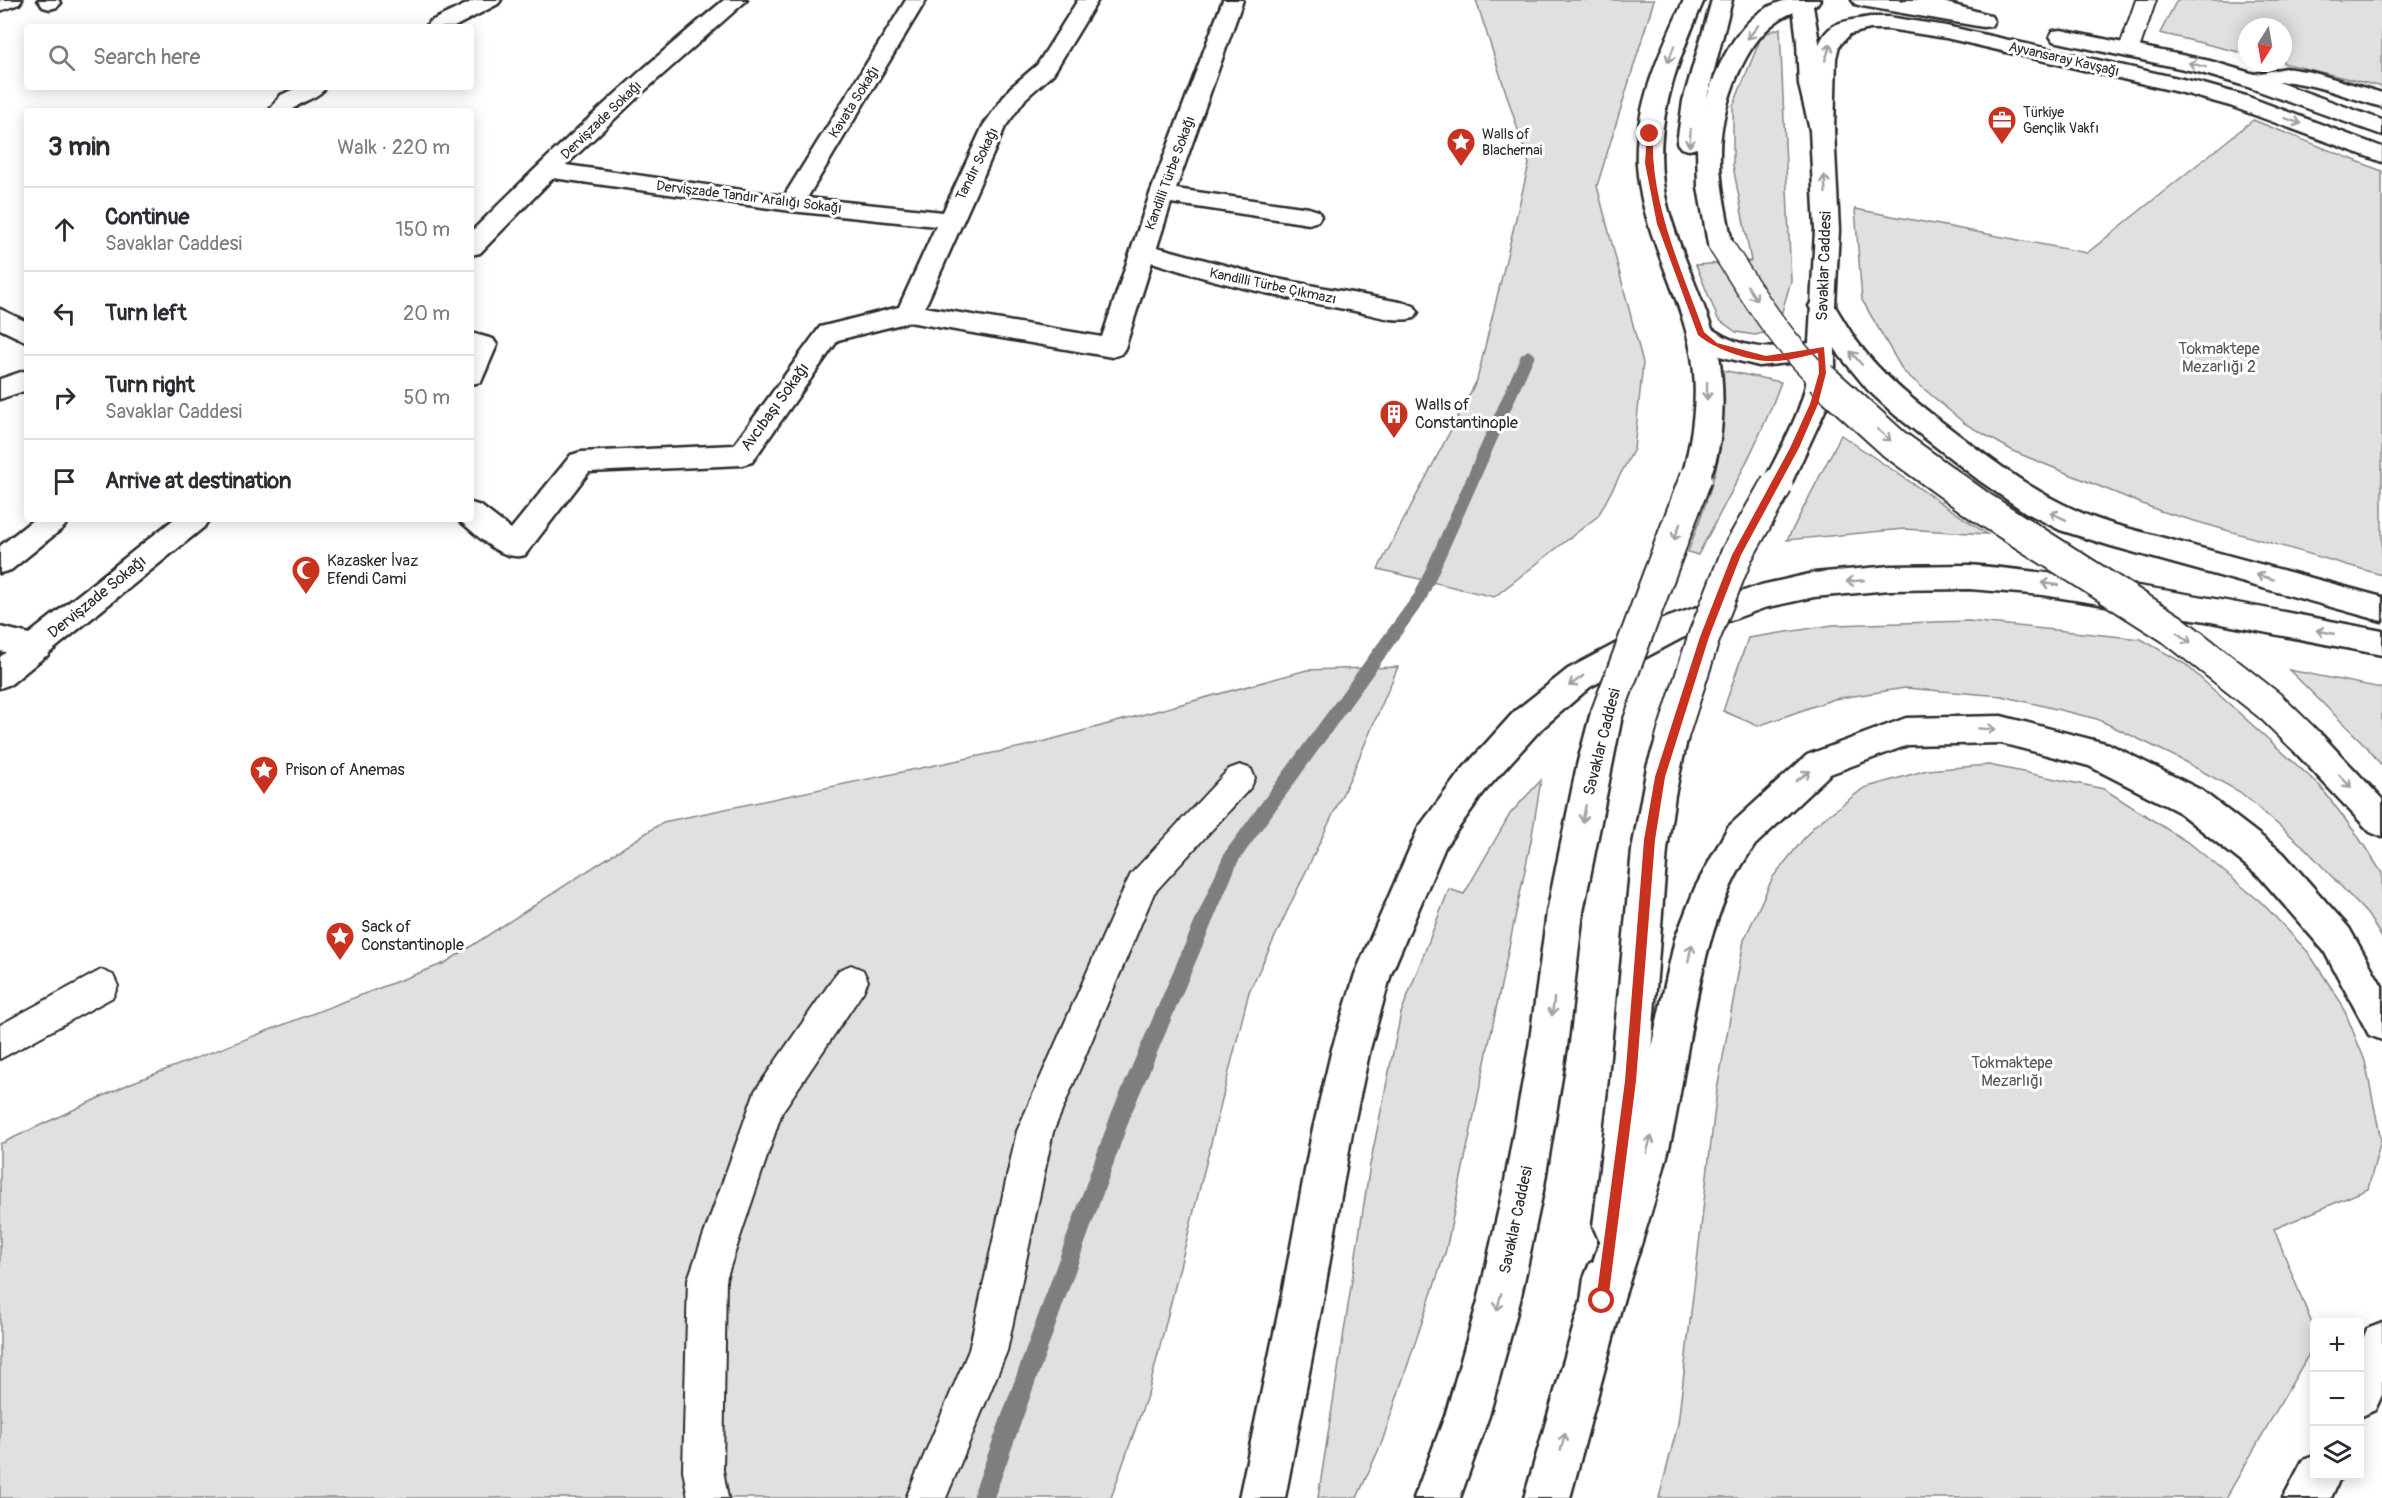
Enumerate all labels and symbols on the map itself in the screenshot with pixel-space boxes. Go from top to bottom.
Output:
north arrow [2238,18,2292,72]
one-way arrow [1746,24,1760,39]
street label: Ayvansaray Kavşağı [2007,38,2121,80]
one-way arrow [1824,43,1835,61]
one-way arrow [1665,44,1676,63]
one-way arrow [2187,58,2206,70]
street label: Kavata Sokağı [825,63,883,141]
street label: Dervişzade Sokağı [557,77,645,163]
office icon: Türkiye Gençlik Vakfı [1986,104,2018,146]
place label: Türkiye Gençlik Vakfı [2023,104,2099,137]
street label: Kandilli Türbe Sokağı [1141,114,1199,232]
one-way arrow [2284,116,2302,127]
route end [1636,120,1662,146]
street label: Tandır Sokağı [952,125,1002,203]
place icon: Walls of Blachernai [1445,126,1477,168]
place label: Walls of Blachernai [1482,126,1543,159]
one-way arrow [1684,128,1695,148]
one-way arrow [1819,175,1830,195]
street label: Dervişzade Tandır Aralığı Sokağı [655,177,843,217]
street label: Savaklar Caddesi [1812,211,1836,321]
street label: Kandilli Türbe Çıkmazı [1208,264,1338,308]
one-way arrow [1746,284,1758,301]
park label: Tokmaktepe Mezarlığı 2 [2178,339,2260,377]
one-way arrow [1849,351,1863,366]
street label: Avcıbaşı Sokağı [736,359,814,455]
one-way arrow [1701,381,1713,401]
place label: Walls of Constantinople [1415,395,1518,433]
building icon: Walls of Constantinople [1378,398,1410,440]
one-way arrow [1876,428,1891,442]
one-way arrow [2049,509,2067,521]
one-way arrow [1671,522,1682,541]
street label: Dervişzade Sokağı [44,551,150,643]
place label: Kazasker İvaz Efendi Cami [327,551,418,589]
mosque icon: Kazasker İvaz Efendi Cami [290,554,322,596]
one-way arrow [2256,571,2275,583]
one-way arrow [1846,576,1866,587]
one-way arrow [2040,579,2060,590]
one-way arrow [2315,626,2335,637]
one-way arrow [2176,632,2192,644]
one-way arrow [1568,675,1584,687]
street label: Savaklar Caddesi [1579,686,1625,798]
one-way arrow [1977,724,1997,735]
place icon: Prison of Anemas [248,754,280,796]
place label: Prison of Anemas [285,760,405,780]
one-way arrow [1795,770,1811,782]
one-way arrow [2338,774,2352,789]
one-way arrow [1578,804,1589,824]
place label: Sack of Constantinople [361,917,464,955]
place icon: Sack of Constantinople [324,920,356,962]
one-way arrow [1684,944,1696,963]
one-way arrow [1547,996,1558,1016]
park label: Tokmaktepe Mezarlığı [1971,1053,2053,1091]
one-way arrow [1644,1135,1656,1154]
street label: Savaklar Caddesi [1495,1164,1537,1276]
route start [1588,1287,1614,1313]
one-way arrow [1492,1292,1504,1311]
one-way arrow [1558,1433,1569,1452]

